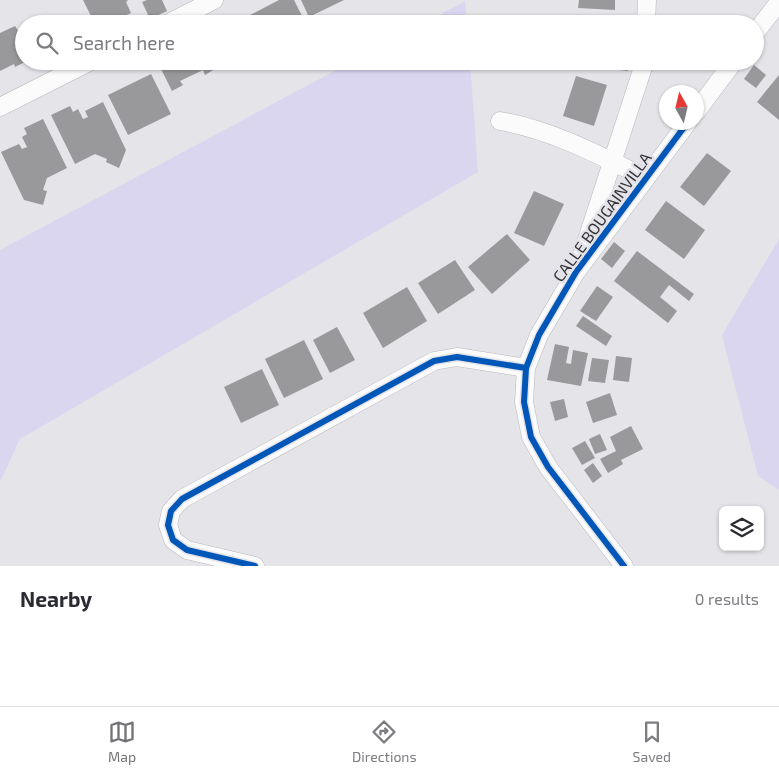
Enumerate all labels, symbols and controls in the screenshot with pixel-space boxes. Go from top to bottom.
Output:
search box [15,15,764,70]
icon: search [33,29,61,57]
text: Search here [73,31,175,54]
north arrow [659,85,704,130]
street label: CALLE BOUGAINVILLA [548,148,655,285]
map controls [719,506,764,551]
button: layers [719,506,764,551]
text: Nearby [20,586,92,611]
text: 0 results [695,589,759,608]
tab: Map [108,718,136,765]
tab: Directions [352,718,417,765]
tab: Saved [633,718,671,765]

